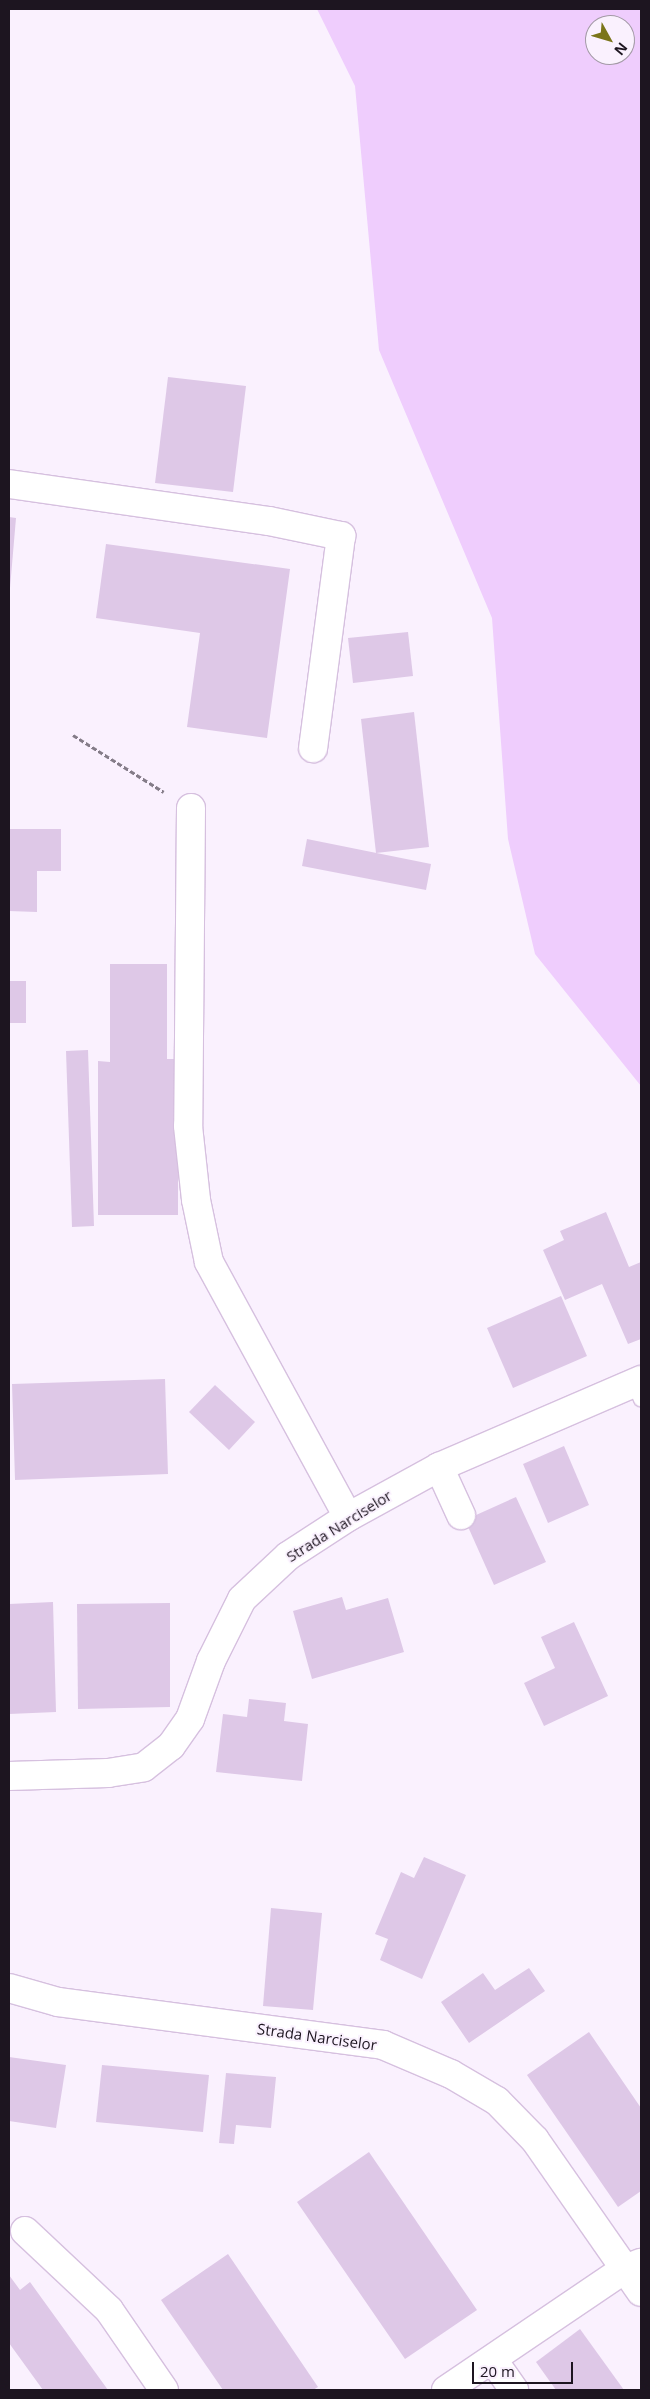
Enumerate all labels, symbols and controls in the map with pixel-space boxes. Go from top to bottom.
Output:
north arrow [585,15,635,65]
text: N [610,39,632,60]
street label: Strada Narciselor [283,1486,395,1566]
street label: Strada Narciselor [256,2020,378,2054]
scale bar [475,2352,576,2384]
text: 20 m [480,2361,515,2381]

